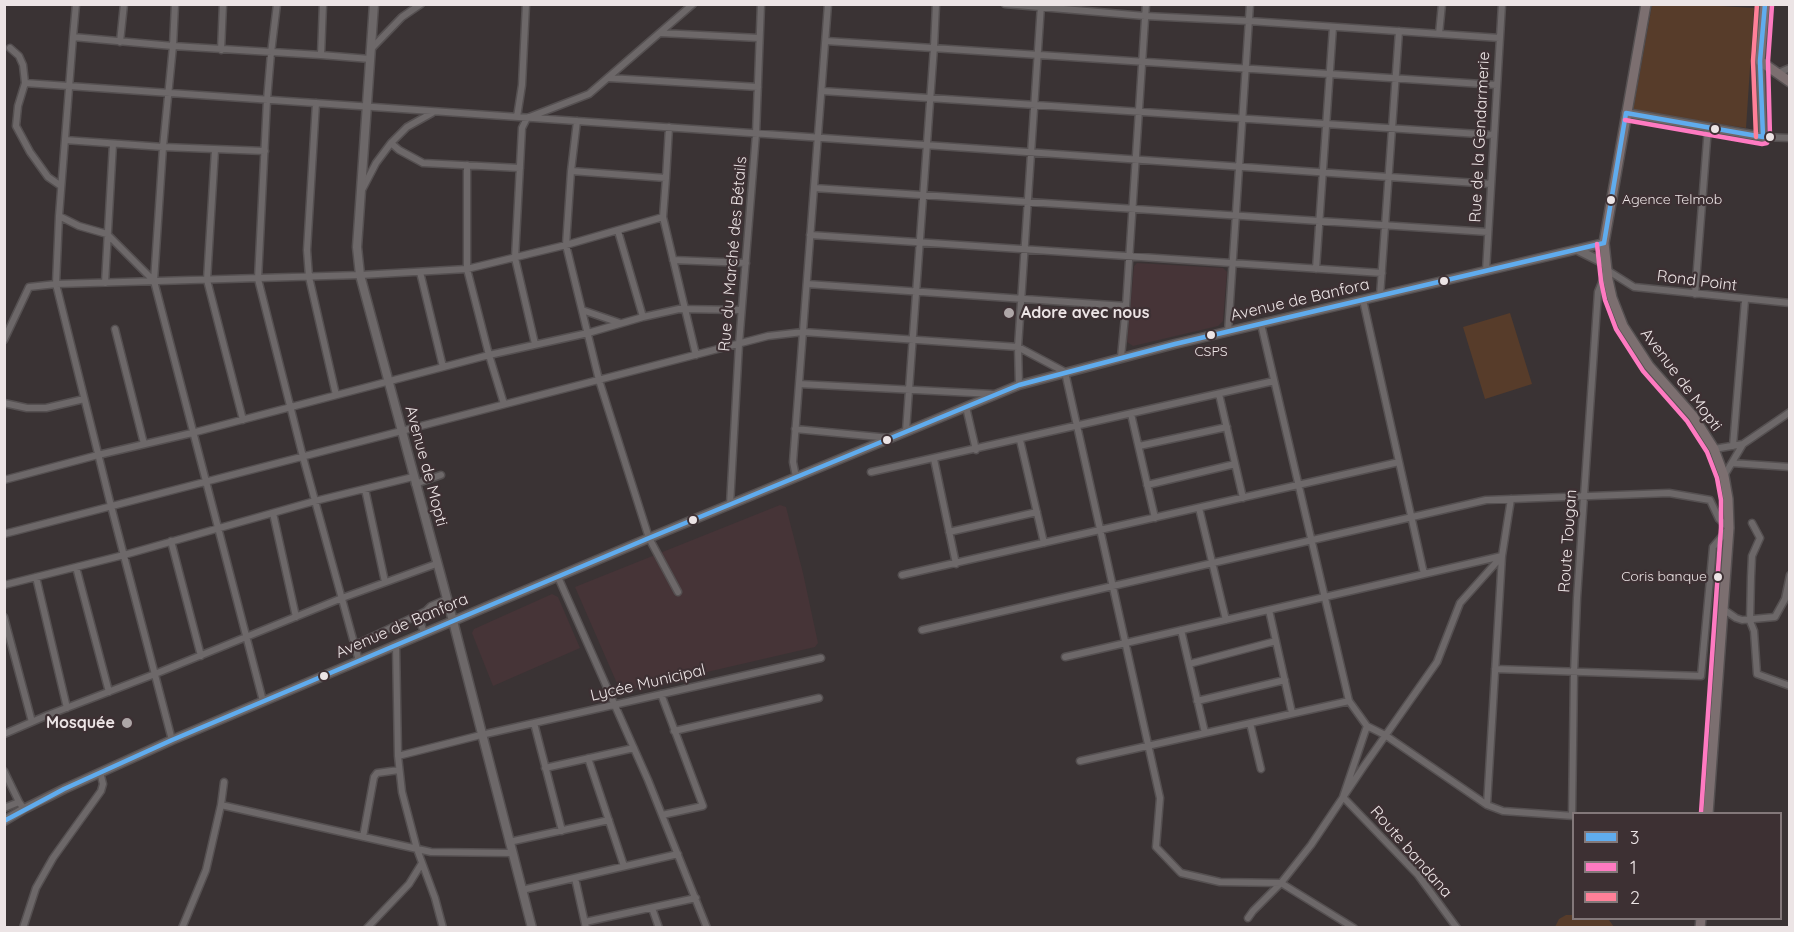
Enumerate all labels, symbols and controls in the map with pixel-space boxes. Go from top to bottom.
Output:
street label: Rue de la Gendarmerie [1466,51,1494,223]
unlabelled marker [1709,123,1721,135]
unlabelled marker [1764,131,1776,143]
street label: Rue du Marché des Bétails [715,156,751,352]
place label: Agence Telmob [1622,192,1722,208]
marker: Agence Telmob [1605,194,1617,206]
street label: Rond Point [1656,267,1738,295]
street label: Avenue de Banfora [1229,275,1371,325]
unlabelled marker [1438,275,1450,287]
place label: Adore avec nous [1021,303,1149,323]
marker: Adore avec nous [1002,306,1016,320]
street label: Avenue de Mopti [1636,325,1726,435]
marker: CSPS [1205,329,1217,341]
place label: CSPS [1194,344,1228,360]
street label: Avenue de Mopti [401,404,451,528]
unlabelled marker [881,434,893,446]
street label: Route Tougan [1555,489,1581,593]
unlabelled marker [687,514,699,526]
place label: Coris banque [1621,569,1707,585]
marker: Coris banque [1712,571,1724,583]
street label: Avenue de Banfora [333,589,471,663]
street label: Lycée Municipal [589,660,707,706]
unlabelled marker [318,670,330,682]
place label: Mosquée [46,713,115,733]
marker: Mosquée [120,716,134,730]
street label: Route bandana [1366,802,1456,902]
legend [1572,812,1782,920]
text: 3 [1630,826,1639,849]
text: 1 [1630,856,1637,879]
text: 2 [1630,886,1640,909]

